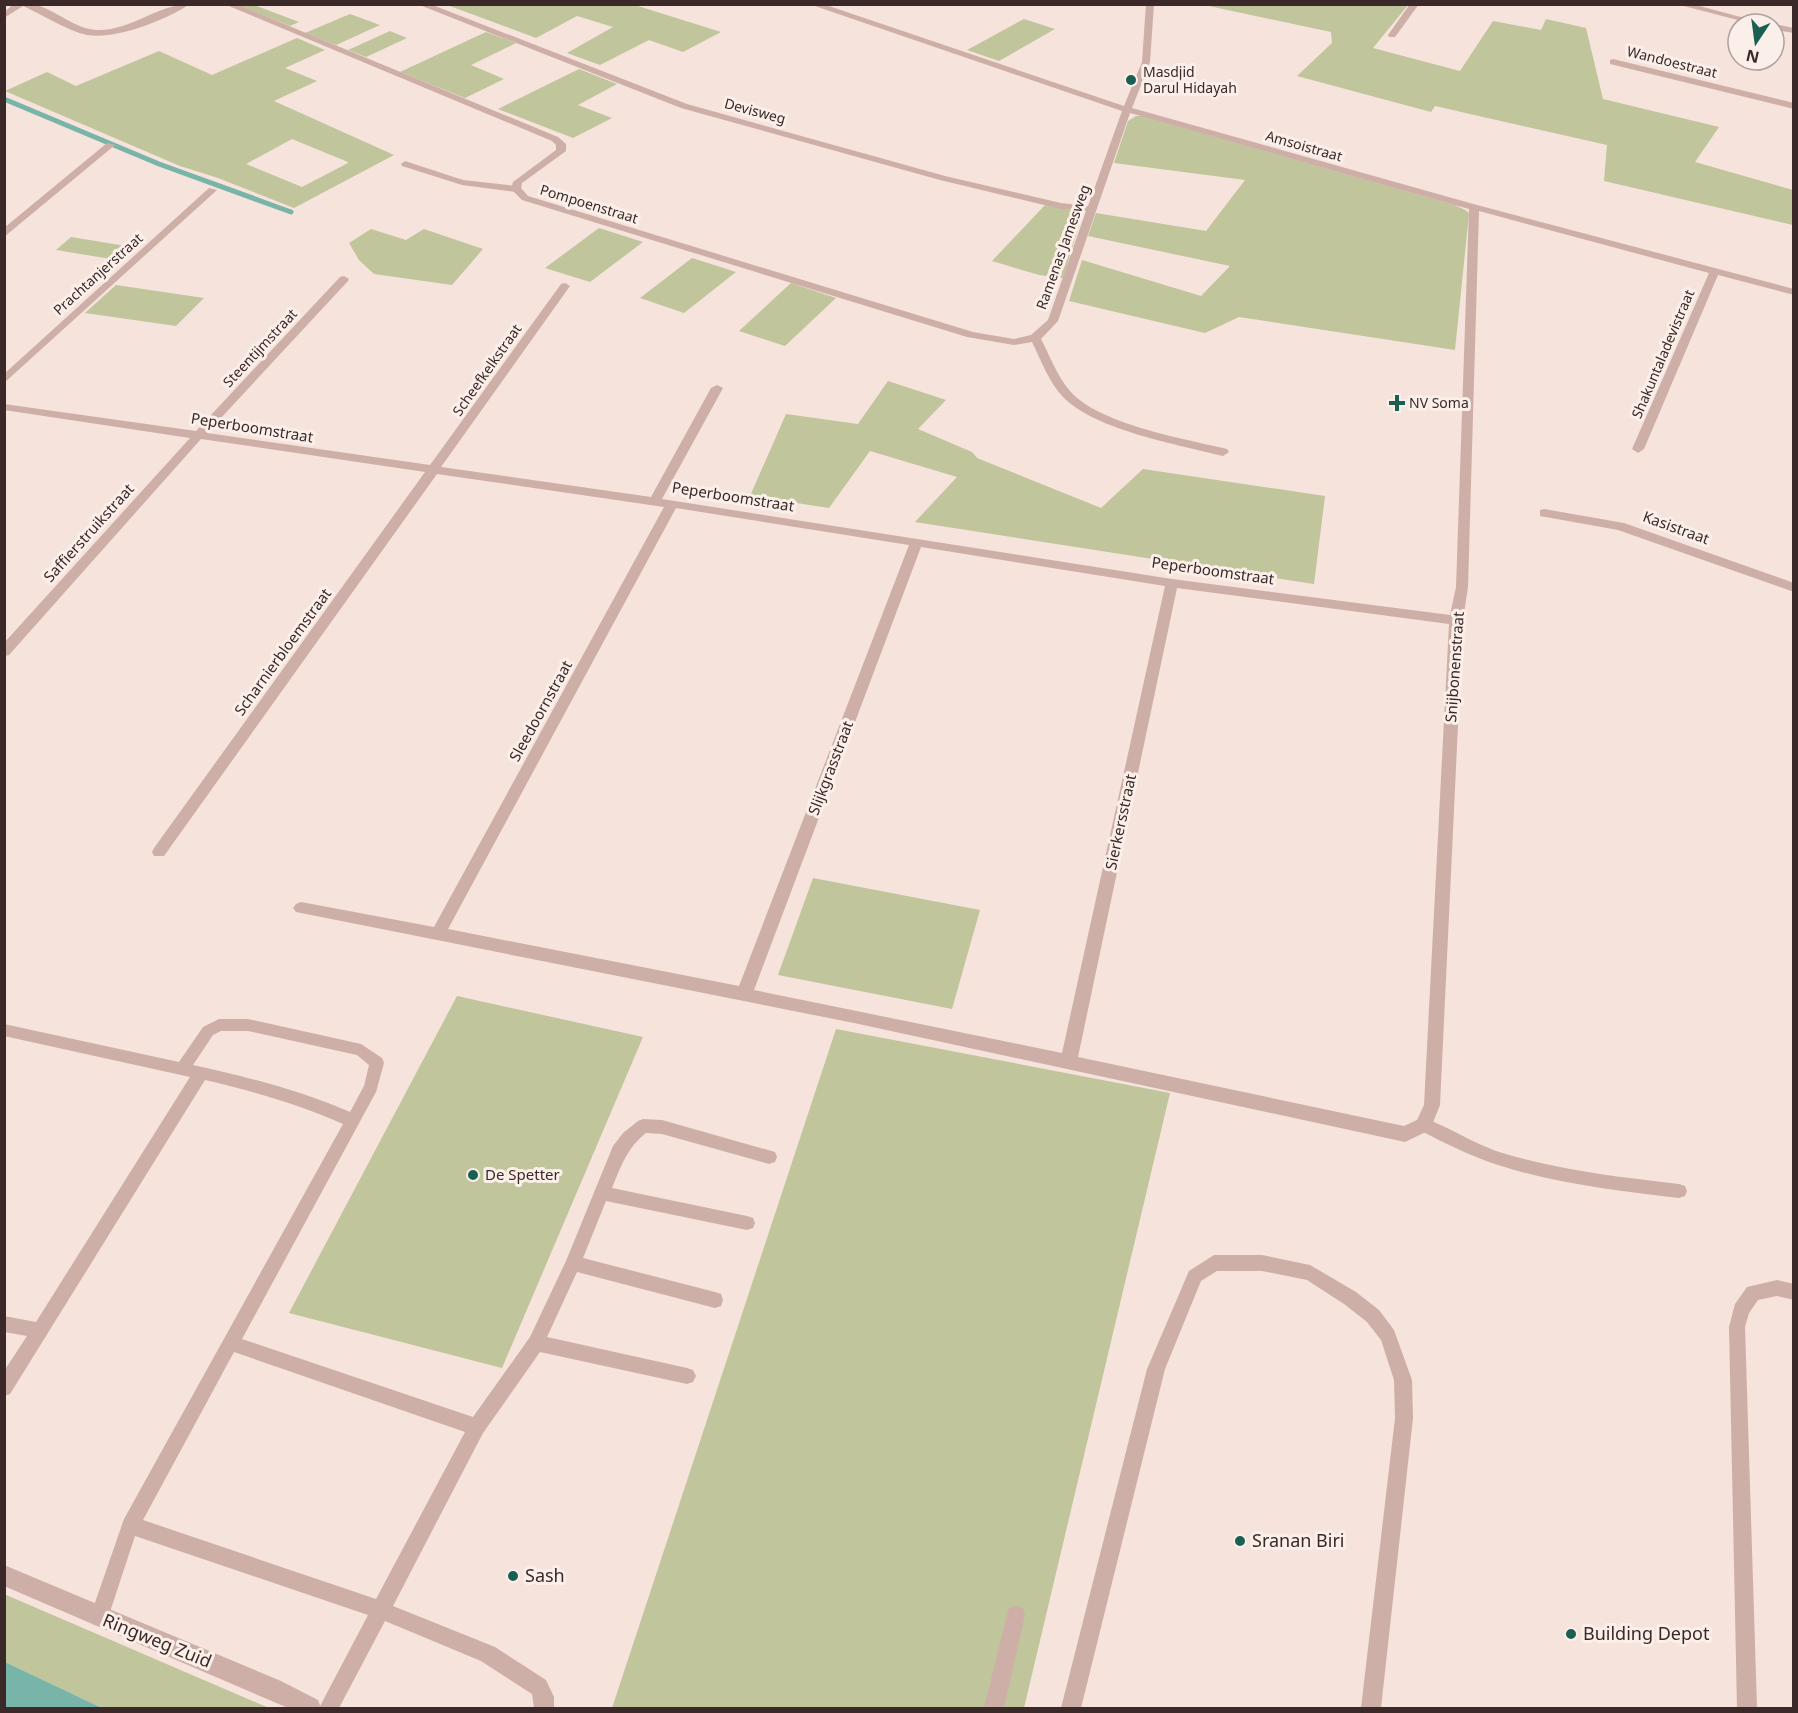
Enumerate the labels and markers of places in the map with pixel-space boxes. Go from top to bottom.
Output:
place label: Masdjid Darul Hidayah [1143,62,1237,97]
marker: Masdjid Darul Hidayah [1124,73,1138,87]
place label: NV Soma [1409,393,1469,412]
marker: NV Soma [1390,396,1404,410]
place label: De Spetter [485,1164,560,1184]
marker: De Spetter [466,1168,480,1182]
place label: Sranan Biri [1252,1528,1345,1552]
marker: Sranan Biri [1233,1534,1247,1548]
place label: Sash [525,1563,565,1587]
marker: Sash [506,1569,520,1583]
place label: Building Depot [1583,1621,1710,1645]
marker: Building Depot [1564,1627,1578,1641]

